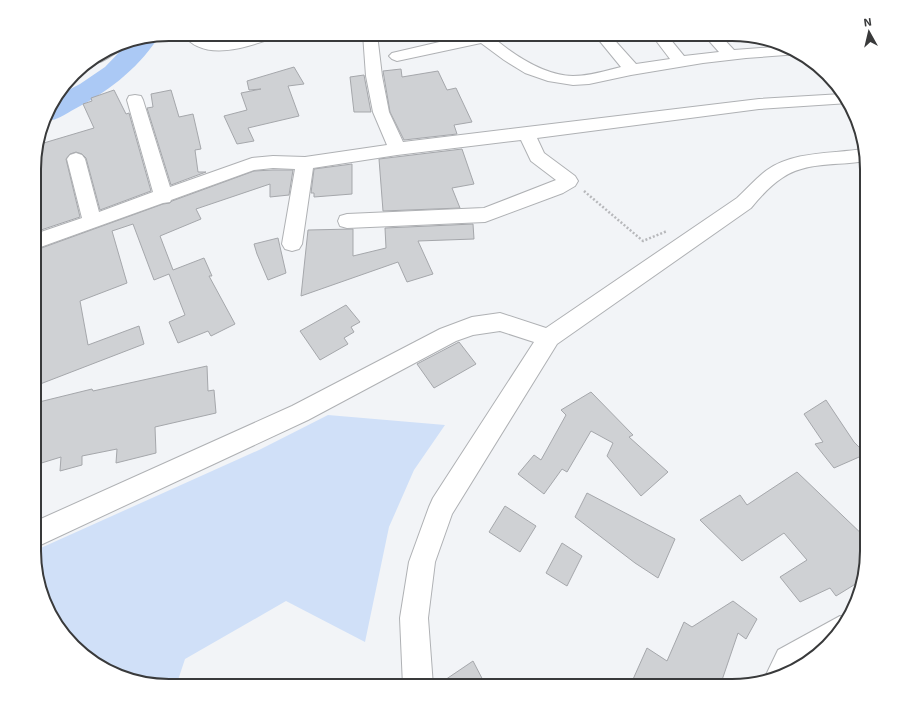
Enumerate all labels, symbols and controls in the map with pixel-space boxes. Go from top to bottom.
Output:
north arrow [849,12,889,52]
text: N [863,15,872,29]

